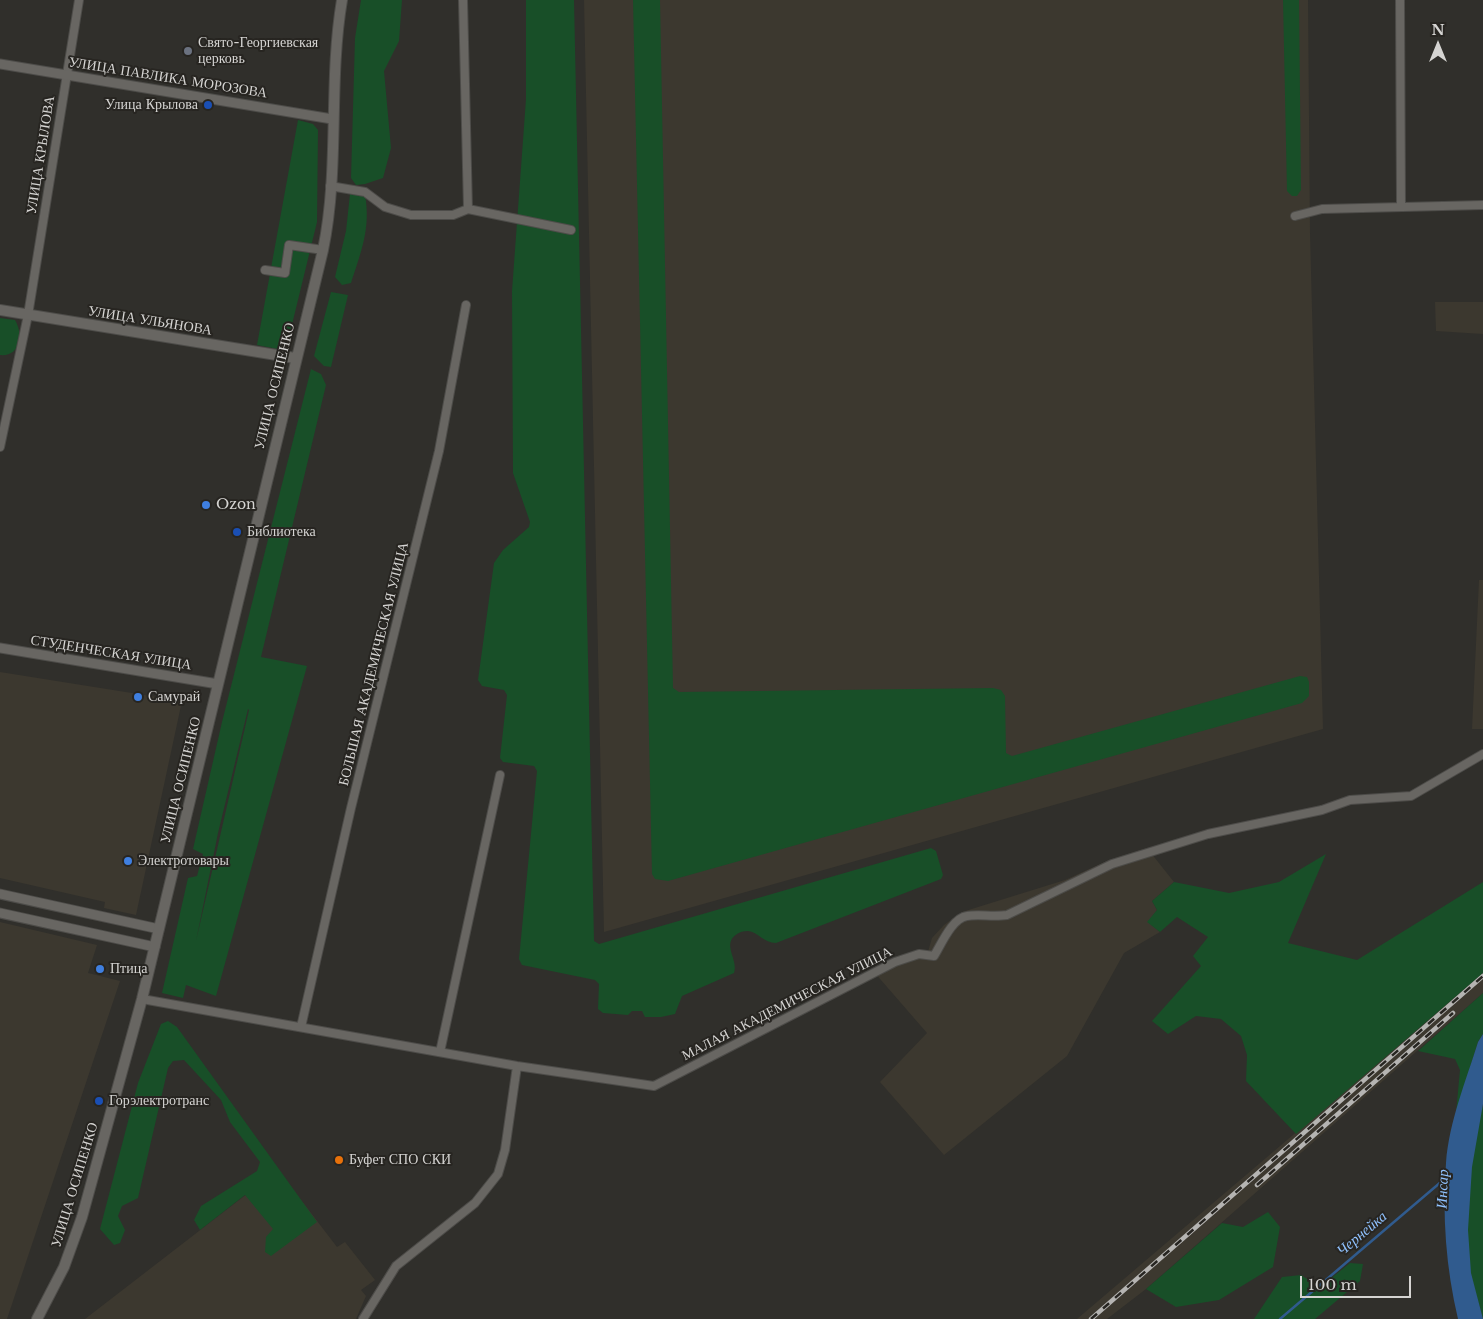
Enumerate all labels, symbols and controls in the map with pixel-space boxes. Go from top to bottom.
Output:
north arrow [1413,20,1463,70]
text: N [1431,21,1445,39]
place label: Свято-Георгиевская церковь [198,35,318,68]
marker: Свято-Георгиевская церковь [182,45,194,57]
street label: УЛИЦА ПАВЛИКА МОРОЗОВА [68,54,268,102]
street label: УЛИЦА КРЫЛОВА [23,95,59,215]
place label: Улица Крылова [105,97,198,113]
marker: Улица Крылова [202,99,214,111]
street label: УЛИЦА УЛЬЯНОВА [87,303,213,339]
street label: УЛИЦА ОСИПЕНКО [251,321,299,451]
place label: Ozon [216,497,256,513]
marker: Ozon [200,499,212,511]
place label: Библиотека [247,524,316,540]
marker: Библиотека [231,526,243,538]
street label: БОЛЬШАЯ АКАДЕМИЧЕСКАЯ УЛИЦА [336,540,412,788]
street label: СТУДЕНЧЕСКАЯ УЛИЦА [29,632,193,674]
place label: Самурай [148,689,200,705]
marker: Самурай [132,691,144,703]
street label: УЛИЦА ОСИПЕНКО [157,715,205,845]
place label: Электротовары [138,853,229,869]
marker: Электротовары [122,855,134,867]
street label: МАЛАЯ АКАДЕМИЧЕСКАЯ УЛИЦА [679,943,895,1065]
place label: Птица [110,961,147,977]
marker: Птица [94,963,106,975]
place label: Горэлектротранс [109,1093,209,1109]
marker: Горэлектротранс [93,1095,105,1107]
street label: УЛИЦА ОСИПЕНКО [48,1120,102,1250]
place label: Буфет СПО СКИ [349,1152,451,1168]
marker: Буфет СПО СКИ [333,1154,345,1166]
water label: Инсар [1433,1169,1453,1209]
water label: Чернейка [1333,1208,1391,1260]
scale bar [1303,1266,1414,1298]
text: 100 m [1308,1275,1357,1294]

